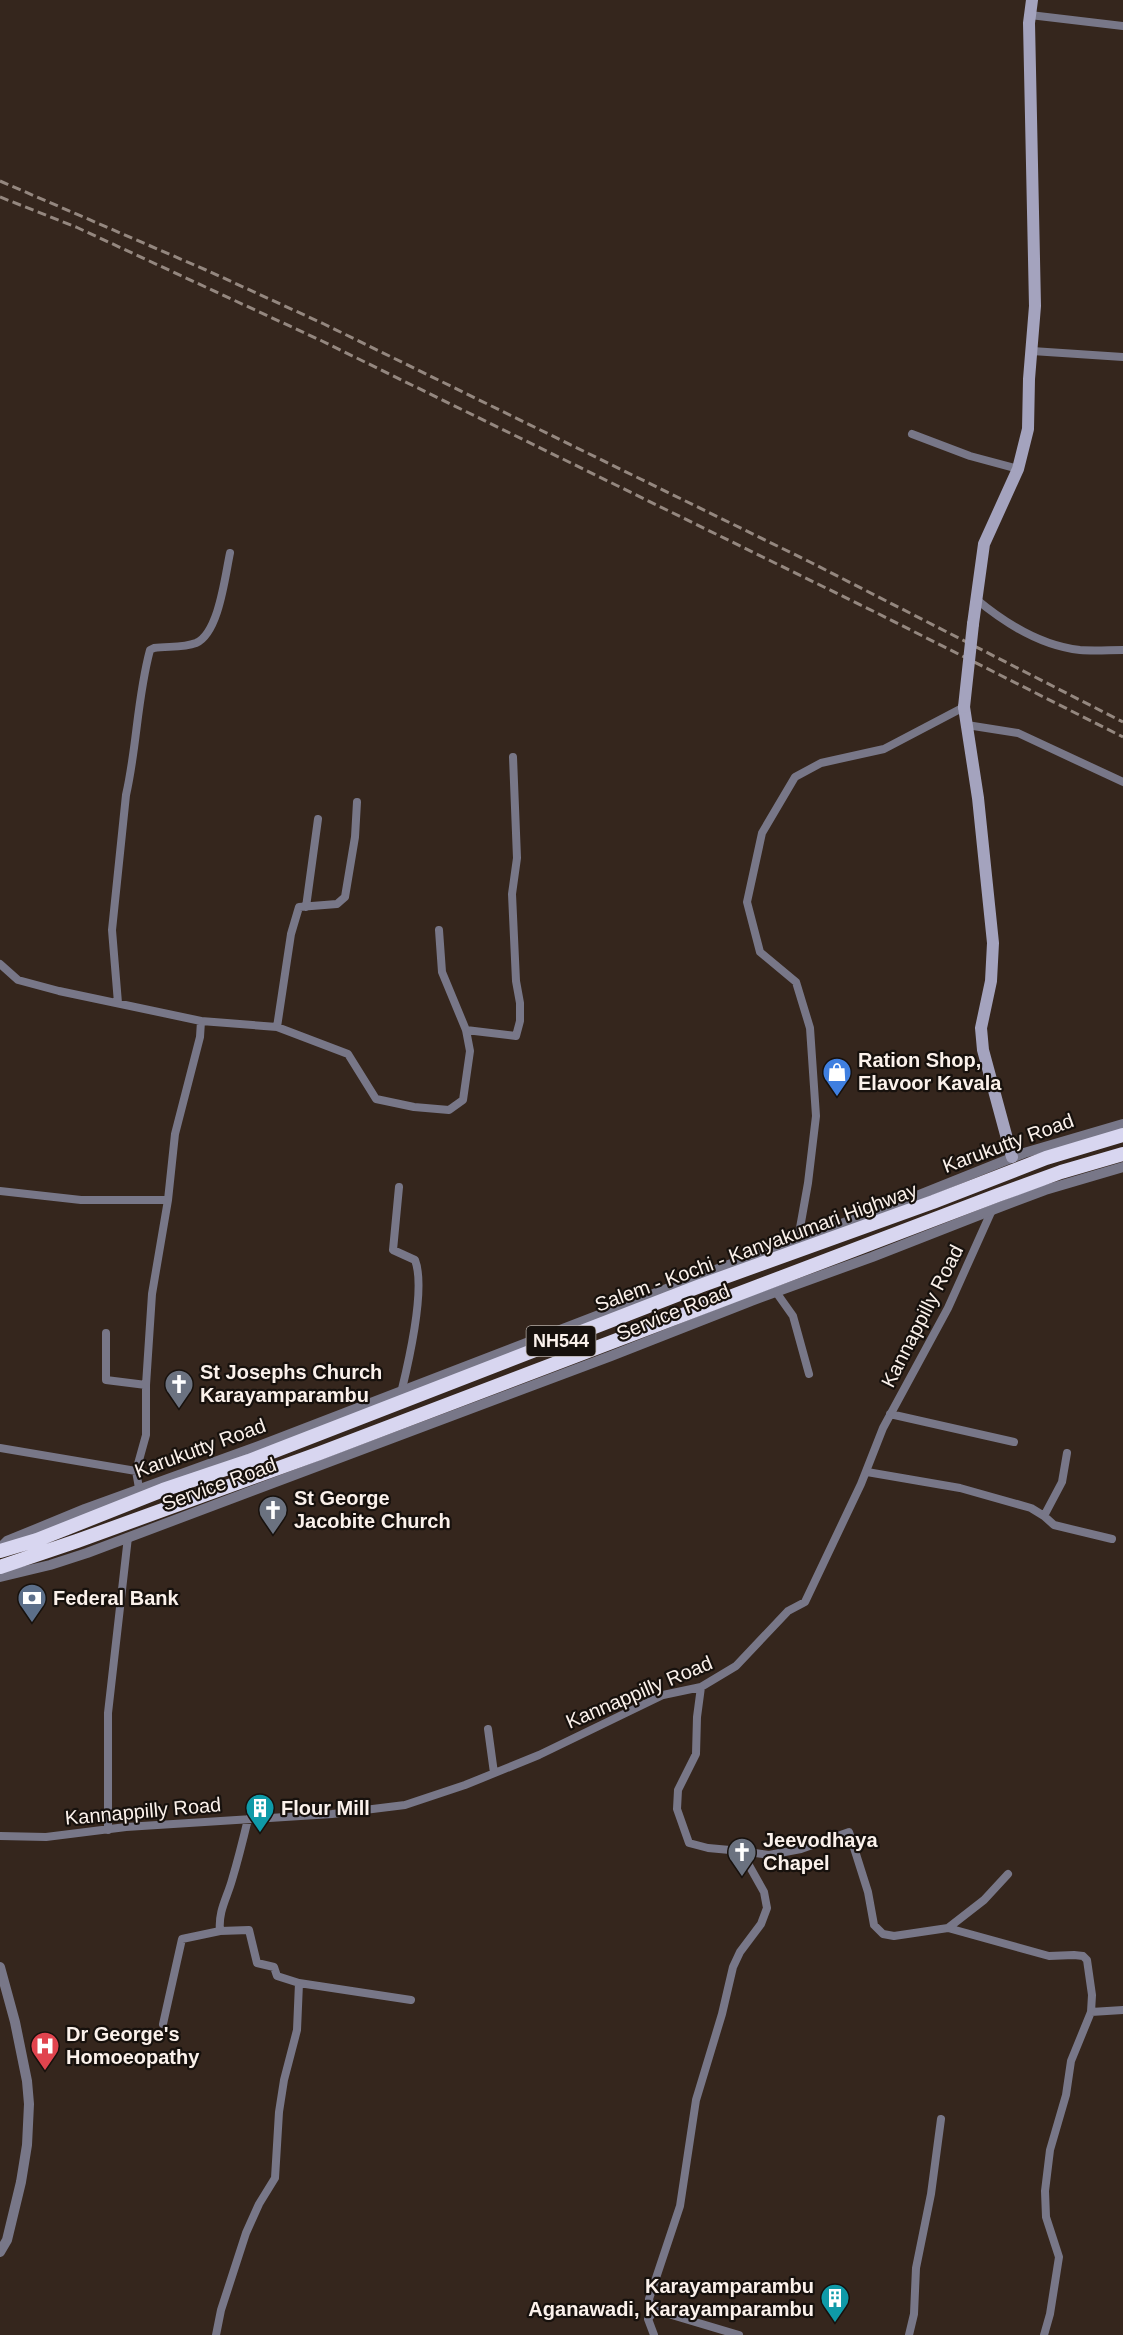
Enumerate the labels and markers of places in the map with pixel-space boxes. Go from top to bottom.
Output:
place label: Ration Shop, Elavoor Kavala [858,1049,1002,1094]
shop icon: Ration Shop, Elavoor Kavala [821,1056,853,1098]
place label: St Josephs Church Karayamparambu [200,1361,382,1406]
church icon: St Josephs Church Karayamparambu [163,1368,195,1410]
place label: St George Jacobite Church [294,1487,451,1532]
church icon: St George Jacobite Church [257,1494,289,1536]
bank icon: Federal Bank [16,1582,48,1624]
place label: Federal Bank [53,1587,179,1609]
building icon: Flour Mill [244,1792,276,1834]
place label: Flour Mill [281,1797,370,1819]
place label: Jeevodhaya Chapel [763,1829,878,1874]
church icon: Jeevodhaya Chapel [726,1836,758,1878]
place label: Dr George's Homoeopathy [66,2023,200,2068]
hospital icon: Dr George's Homoeopathy [29,2030,61,2072]
place label: Karayamparambu Aganawadi, Karayamparambu [528,2275,814,2320]
building icon: Karayamparambu Aganawadi, Karayamparambu [819,2282,851,2324]

